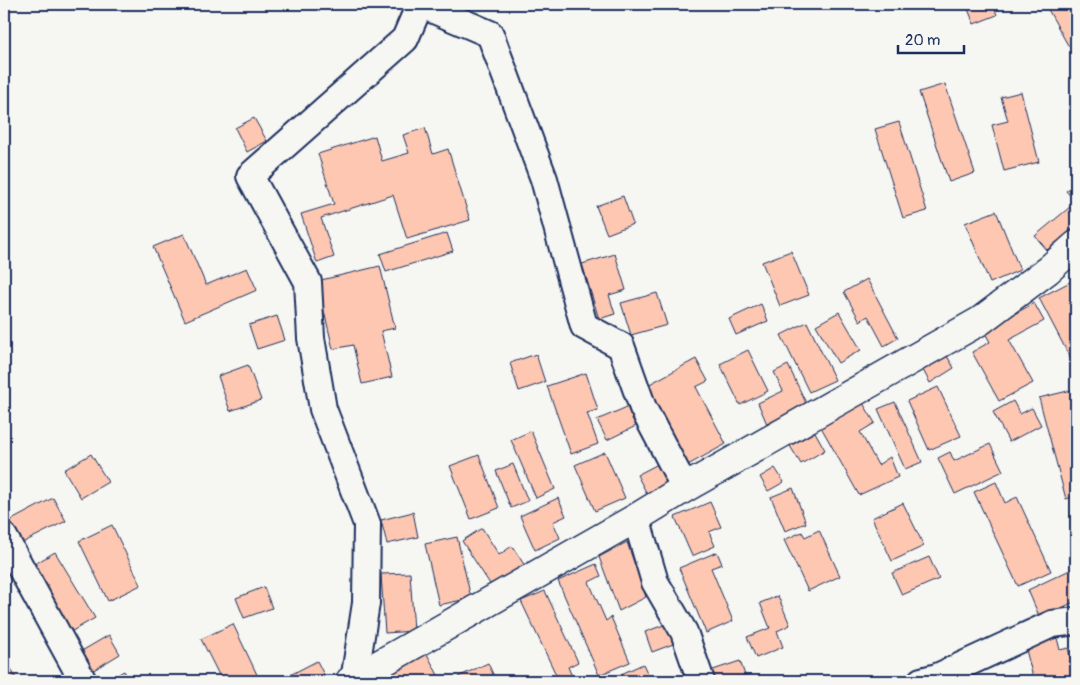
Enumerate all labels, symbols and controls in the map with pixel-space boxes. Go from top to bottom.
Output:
scale bar [898,22,964,54]
text: 20 m [905,31,940,50]

